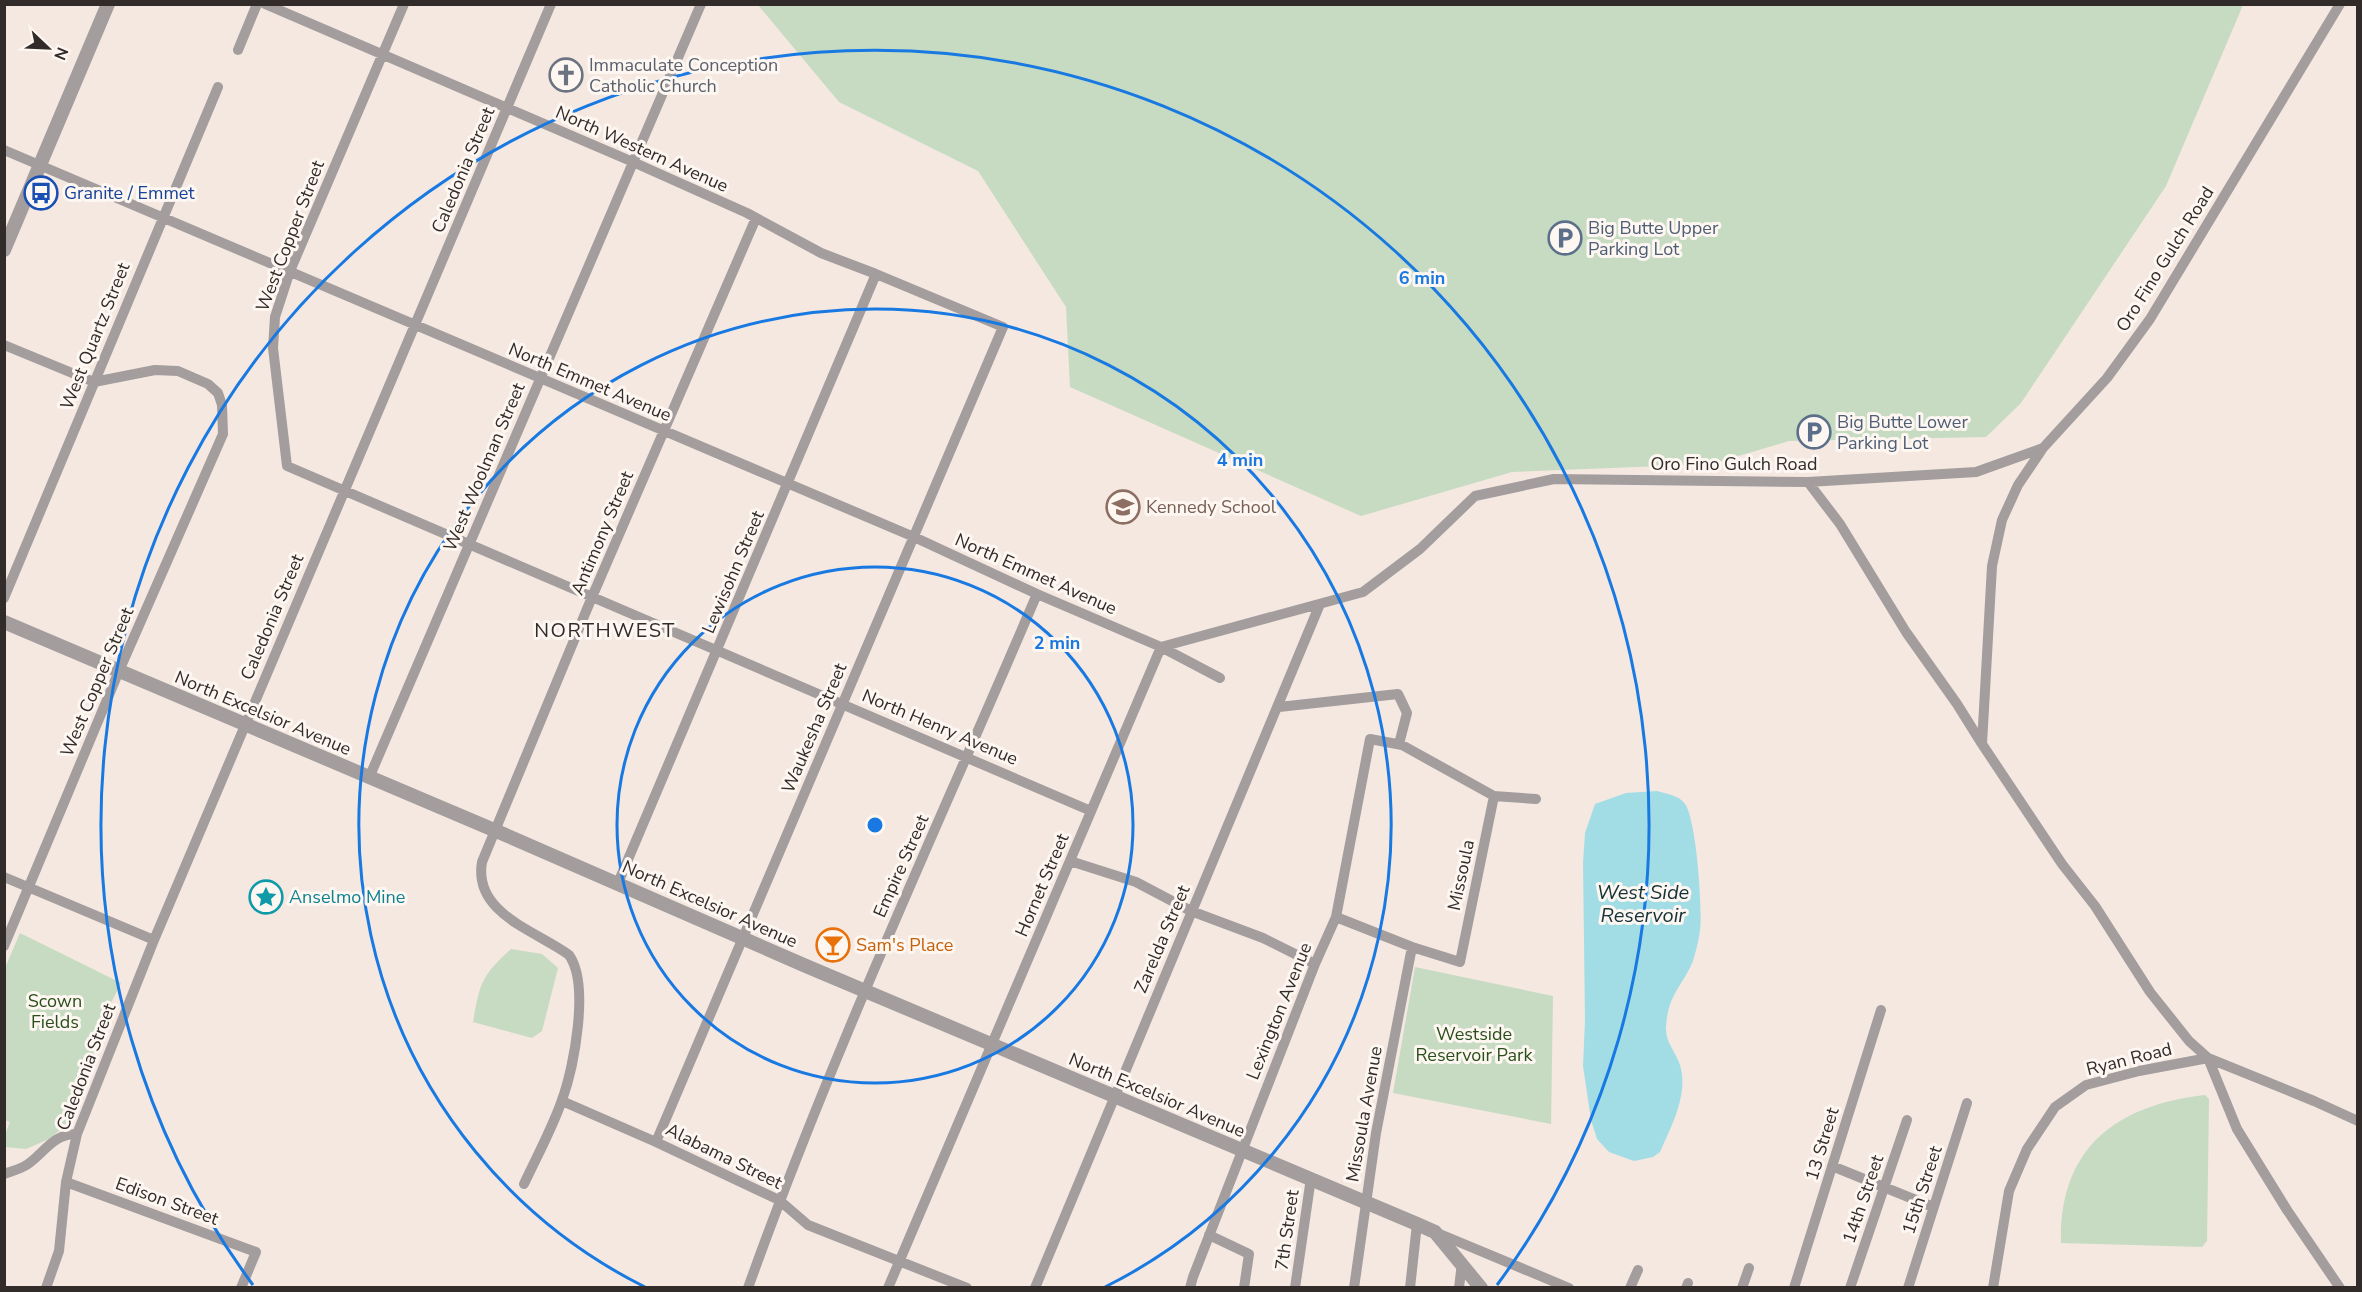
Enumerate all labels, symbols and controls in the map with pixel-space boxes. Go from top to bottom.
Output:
north arrow [18,18,78,78]
text: N [48,44,73,63]
place label: Immaculate Conception Catholic Church [589,53,778,98]
church icon: Immaculate Conception Catholic Church [548,57,584,93]
street label: North Western Avenue [552,100,732,198]
street label: Caledonia Street [426,103,501,237]
street label: West Copper Street [250,156,330,315]
bus stop icon: Granite / Emmet [23,175,59,211]
place label: Granite / Emmet [64,181,195,205]
street label: Oro Fino Gulch Road [2111,182,2219,336]
place label: Big Butte Upper Parking Lot [1588,216,1719,261]
parking icon: Big Butte Upper Parking Lot [1547,220,1583,256]
street label: West Quartz Street [55,258,136,413]
text: 6 min [1399,266,1445,290]
street label: North Emmet Avenue [505,337,675,427]
street label: West Woolman Street [438,378,531,555]
place label: Big Butte Lower Parking Lot [1837,410,1968,455]
parking icon: Big Butte Lower Parking Lot [1796,414,1832,450]
text: 4 min [1217,448,1263,472]
street label: Oro Fino Gulch Road [1650,452,1818,476]
street label: Antimony Street [565,467,639,599]
school or university icon: Kennedy School [1105,489,1141,525]
place label: Kennedy School [1146,495,1277,519]
street label: Lewisohn Street [696,506,770,637]
street label: North Emmet Avenue [951,528,1121,620]
street label: Caledonia Street [235,550,310,684]
street label: West Copper Street [55,603,140,760]
district label: NORTHWEST [534,617,676,644]
text: 2 min [1034,631,1080,655]
street label: Waukesha Street [776,659,852,797]
street label: North Excelsior Avenue [171,665,355,761]
street label: North Henry Avenue [858,683,1022,771]
street label: Empire Street [868,810,935,921]
centre of rings [865,815,885,835]
street label: Hornet Street [1009,829,1075,940]
street label: Missoula [1442,837,1480,913]
street label: North Excelsior Avenue [619,855,801,953]
place icon: Anselmo Mine [248,879,284,915]
water label: West Side Reservoir [1597,879,1690,929]
street label: Zarelda Street [1129,881,1196,997]
place label: Anselmo Mine [289,885,405,909]
bar icon: Sam's Place [815,927,851,963]
place label: Sam's Place [856,933,953,957]
street label: Lexington Avenue [1241,939,1317,1083]
park label: Scown Fields [28,989,82,1034]
street label: Caledonia Street [51,999,122,1134]
park label: Westside Reservoir Park [1416,1022,1533,1067]
street label: Ryan Road [2084,1037,2174,1081]
street label: Missoula Avenue [1340,1044,1388,1184]
street label: North Excelsior Avenue [1065,1047,1249,1143]
street label: 13 Street [1800,1104,1845,1184]
street label: Alabama Street [662,1117,787,1195]
street label: 15th Street [1896,1142,1948,1237]
street label: 14th Street [1837,1151,1890,1246]
street label: Edison Street [112,1171,222,1231]
street label: 7th Street [1269,1188,1305,1272]

